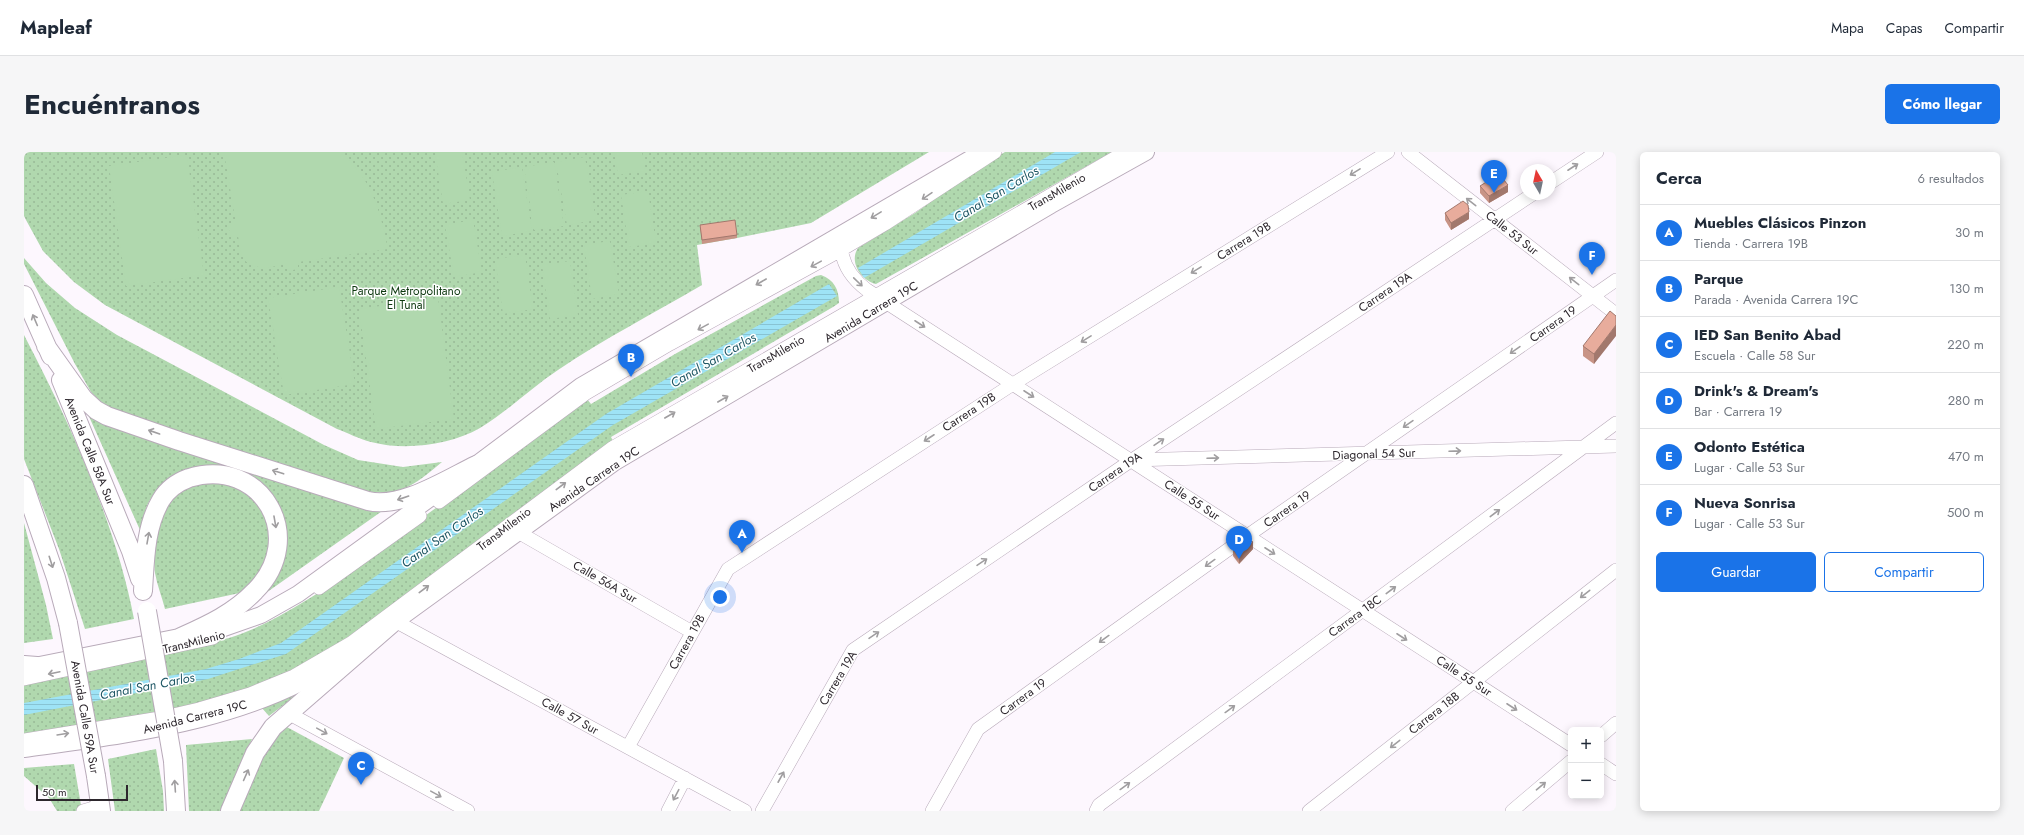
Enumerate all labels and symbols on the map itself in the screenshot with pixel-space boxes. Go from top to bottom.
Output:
pin: E [1481,160,1507,193]
water label: Canal San Carlos [950,161,1043,227]
one-way arrow [1568,163,1579,172]
north arrow [1520,164,1556,200]
street label: TransMilenio [1025,168,1089,216]
one-way arrow [1349,169,1361,177]
one-way arrow [922,192,933,200]
one-way arrow [1466,197,1477,206]
street label: Calle 53 Sur [1482,206,1543,260]
one-way arrow [871,211,882,219]
street label: Carrera 19B [1213,217,1275,265]
pin: F [1579,242,1605,275]
one-way arrow [810,260,822,268]
one-way arrow [1190,267,1202,275]
street label: Carrera 19A [1355,267,1415,317]
street label: Avenida Carrera 19C [821,277,921,347]
one-way arrow [853,277,863,287]
one-way arrow [1569,277,1580,286]
one-way arrow [755,278,767,286]
park label: Parque Metropolitano El Tunal [352,282,461,314]
street label: Carrera 19 [1526,301,1580,347]
one-way arrow [31,315,38,327]
one-way arrow [914,320,925,328]
one-way arrow [697,323,709,331]
water label: Canal San Carlos [667,327,760,392]
street label: TransMilenio [744,330,808,378]
one-way arrow [1080,335,1092,343]
pin: B [618,344,644,377]
one-way arrow [1510,346,1521,354]
street label: Carrera 19B [939,388,1000,436]
one-way arrow [1023,391,1035,399]
street label: Avenida Calle 58A Sur [60,394,120,509]
one-way arrow [717,395,729,403]
one-way arrow [664,410,676,418]
one-way arrow [1403,420,1414,428]
one-way arrow [148,428,160,436]
one-way arrow [924,434,935,442]
one-way arrow [1153,438,1164,446]
street label: Avenida Carrera 19C [545,442,643,516]
street label: Diagonal 54 Sur [1332,444,1417,464]
street label: Carrera 19A [1085,447,1145,497]
one-way arrow [1448,448,1461,455]
one-way arrow [1206,454,1219,462]
one-way arrow [272,468,284,476]
street label: Calle 55 Sur [1161,475,1224,525]
one-way arrow [556,482,567,490]
street label: Carrera 19 [1260,486,1314,532]
one-way arrow [396,495,409,502]
water label: Canal San Carlos [397,501,488,572]
street label: TransMilenio [473,502,535,555]
one-way arrow [1490,508,1501,517]
one-way arrow [272,515,280,528]
pin: A [729,520,755,553]
pin: D [1226,526,1252,559]
one-way arrow [144,532,152,545]
one-way arrow [1264,547,1275,555]
one-way arrow [48,555,55,568]
street label: Calle 56A Sur [570,556,641,608]
one-way arrow [976,558,987,566]
one-way arrow [1205,559,1216,567]
one-way arrow [418,585,429,593]
one-way arrow [1385,586,1396,594]
your location [710,587,730,607]
one-way arrow [1580,590,1591,599]
street label: Carrera 18C [1325,591,1385,641]
street label: Carrera 19B [664,611,710,673]
street label: TransMilenio [161,625,227,658]
one-way arrow [869,631,880,639]
one-way arrow [1396,633,1408,641]
one-way arrow [1099,635,1110,643]
street label: Carrera 19A [815,647,861,709]
street label: Calle 55 Sur [1433,651,1496,701]
street label: Avenida Calle 59A Sur [66,659,104,776]
water label: Canal San Carlos [98,667,197,704]
one-way arrow [47,669,60,677]
street label: Carrera 19 [996,674,1050,720]
street label: Carrera 18B [1405,687,1464,739]
street label: Calle 57 Sur [538,693,603,740]
street label: Avenida Carrera 19C [141,695,249,739]
one-way arrow [1506,703,1517,711]
one-way arrow [1224,705,1235,713]
one-way arrow [316,728,328,736]
one-way arrow [56,730,69,738]
one-way arrow [1390,739,1401,748]
pin: C [348,752,374,785]
one-way arrow [242,770,250,782]
one-way arrow [778,771,786,783]
one-way arrow [172,780,179,793]
one-way arrow [1120,782,1131,790]
one-way arrow [1536,782,1547,791]
scale bar [36,783,128,802]
one-way arrow [672,789,679,801]
one-way arrow [430,790,442,798]

